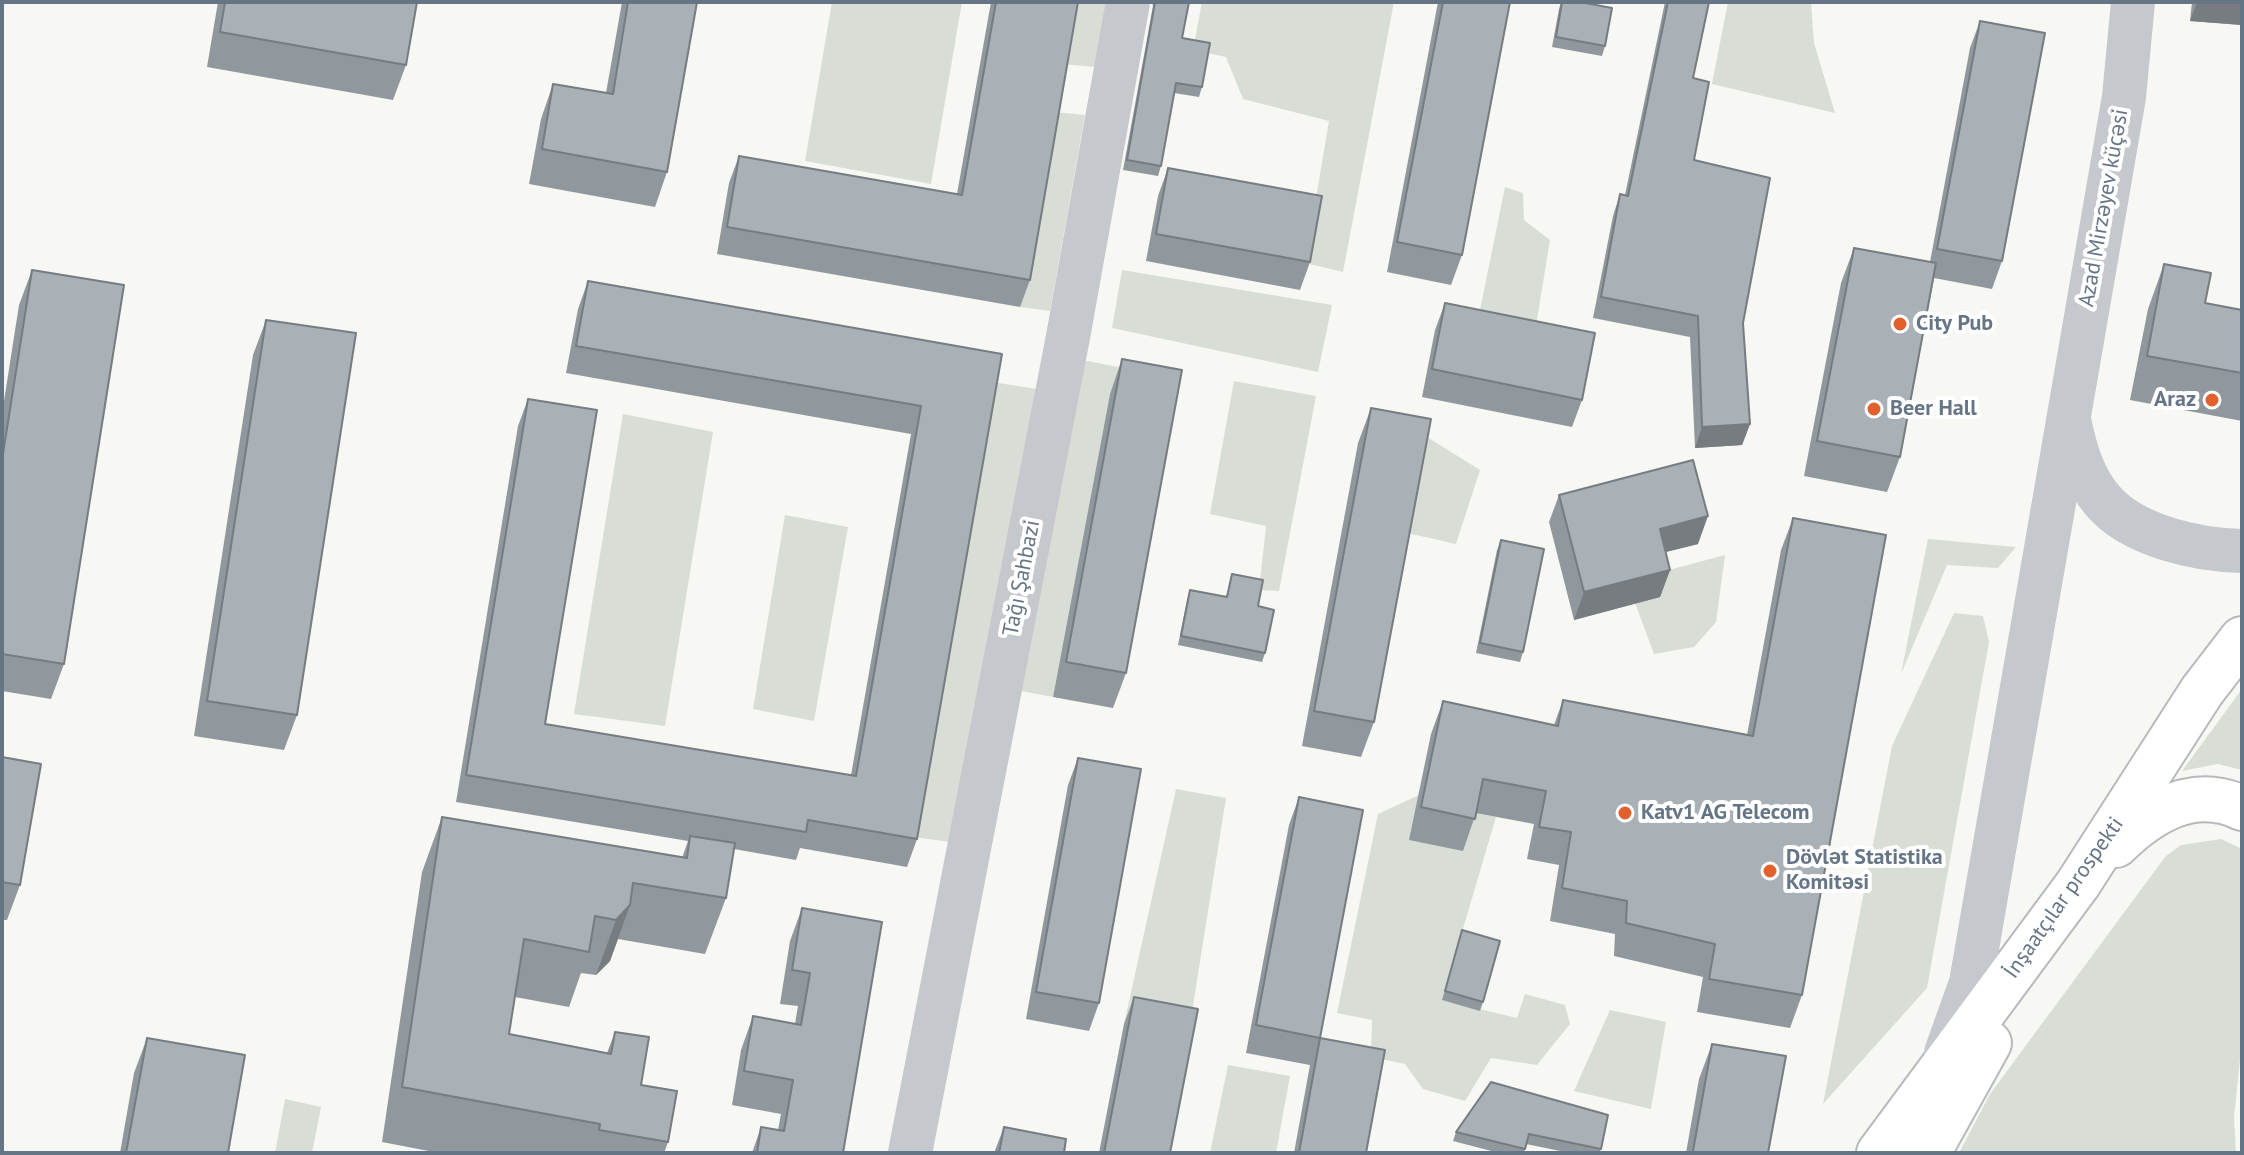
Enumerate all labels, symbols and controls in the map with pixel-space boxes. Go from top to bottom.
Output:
street label: Azad Mirzəyev küçəsi [2074,107,2134,309]
place label: City Pub [1916,311,1993,337]
marker: City Pub [1891,315,1909,333]
place label: Araz [2154,387,2196,413]
marker: Araz [2203,391,2221,409]
place label: Beer Hall [1890,396,1977,422]
marker: Beer Hall [1865,400,1883,418]
street label: Tağı Şahbazi [998,518,1046,638]
place label: Katv1 AG Telecom [1641,800,1809,826]
marker: Katv1 AG Telecom [1616,804,1634,822]
street label: İnşaatçılar prospekti [1999,812,2129,984]
place label: Dövlət Statistika Komitəsi [1786,845,1943,896]
marker: Dövlət Statistika Komitəsi [1761,862,1779,880]

